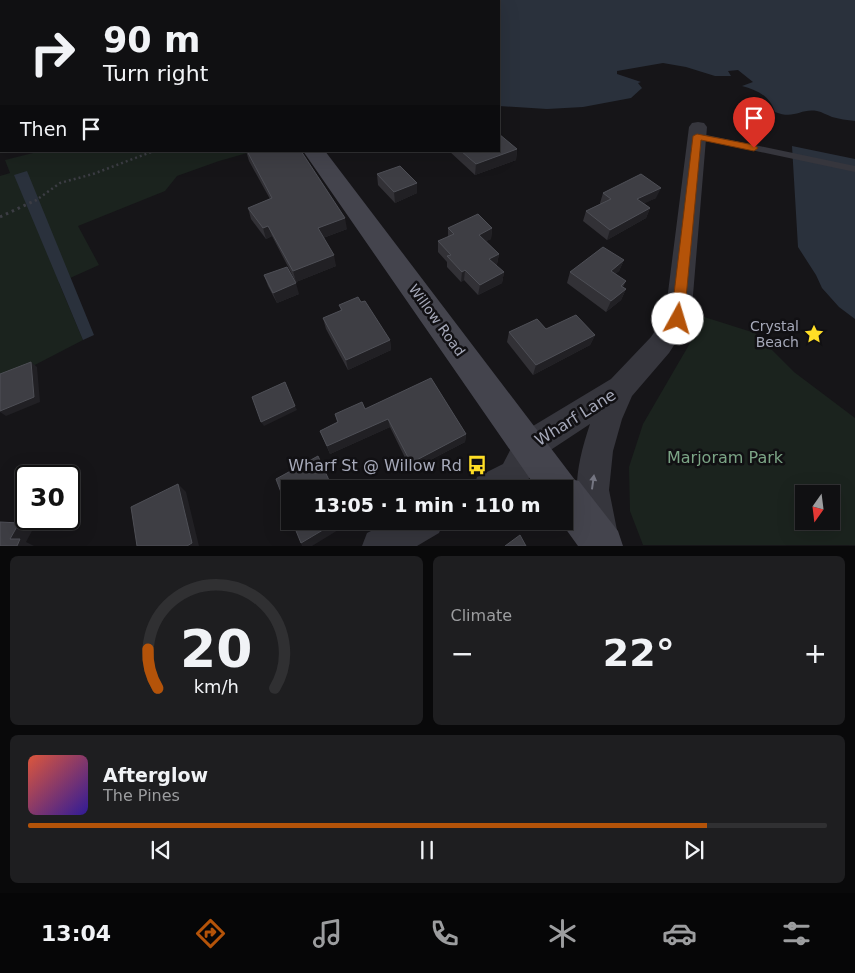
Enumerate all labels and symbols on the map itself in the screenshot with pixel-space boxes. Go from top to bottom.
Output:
pin [733,97,775,148]
street label: Willow Road [406,281,468,359]
position arrow [651,292,703,344]
place label: Crystal Beach [750,318,799,350]
place icon: Crystal Beach [803,323,825,345]
street label: Wharf Lane [531,385,619,450]
park label: Marjoram Park [667,448,784,467]
bus stop icon: Wharf St @ Willow Rd [466,454,488,476]
place label: Wharf St @ Willow Rd [288,456,462,475]
speed limit sign: 30 [15,465,80,530]
one-way arrow [589,473,597,489]
north arrow [795,485,840,530]

